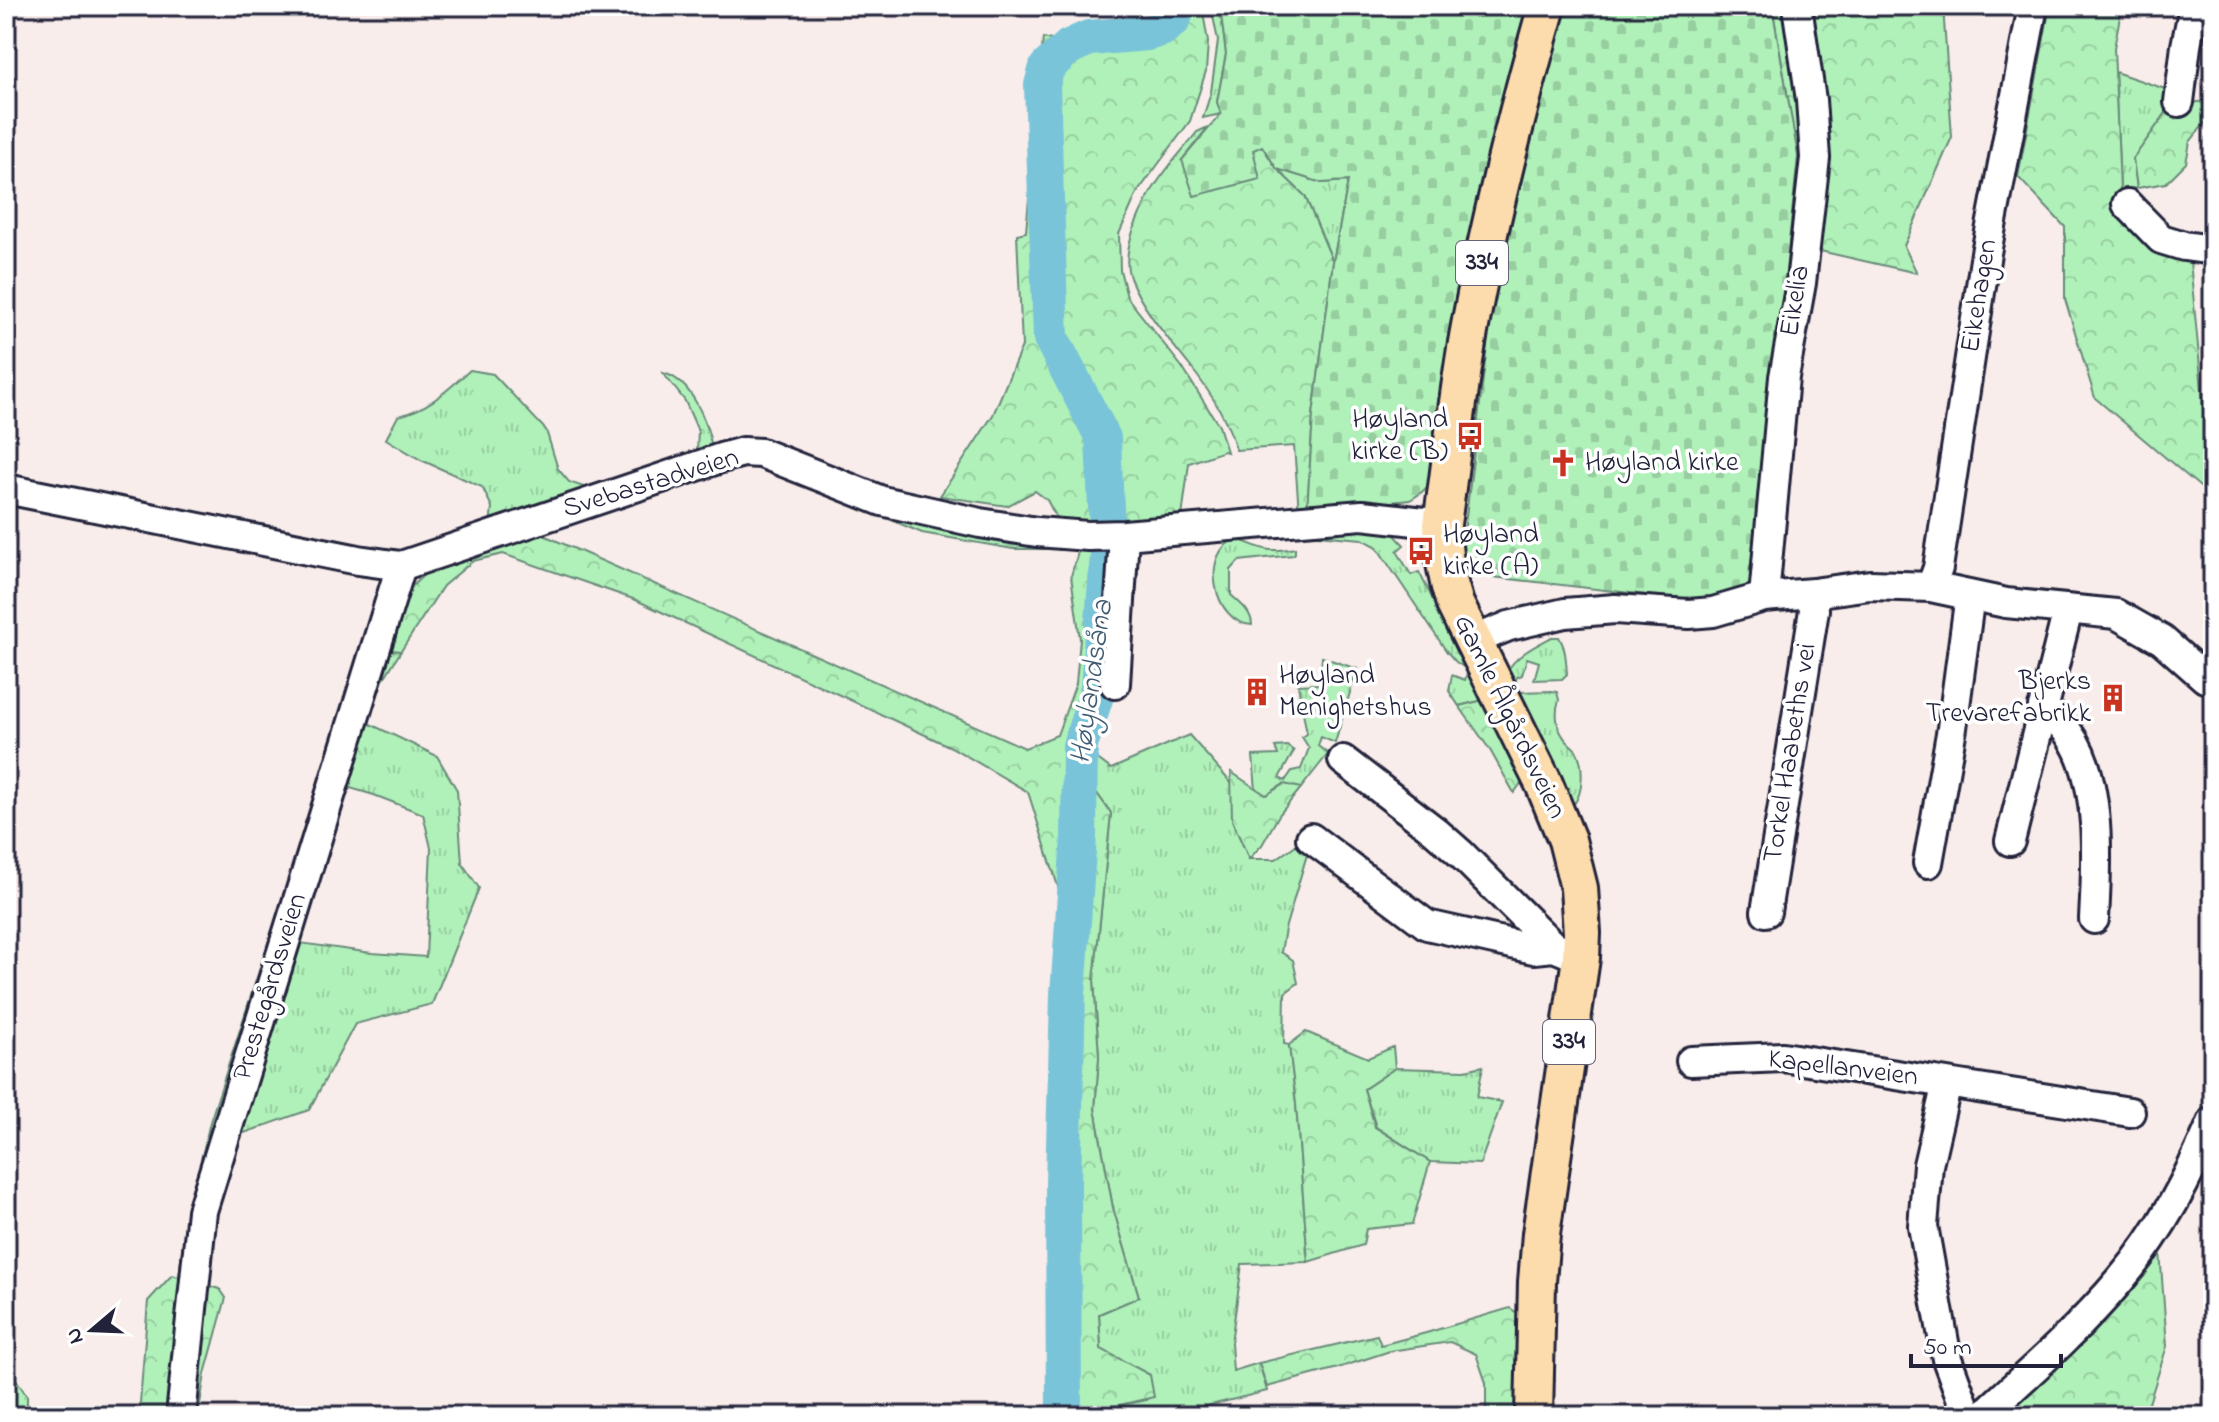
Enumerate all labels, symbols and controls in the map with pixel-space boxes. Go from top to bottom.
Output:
street label: Eikehagen [1951,236,2009,356]
road number: 334 [1456,241,1508,285]
street label: Eikelia [1770,262,1822,340]
place label: Høyland kirke (B) [1351,400,1448,473]
bus stop icon: Høyland kirke (B) [1455,421,1485,451]
street label: Svebastadveien [558,438,744,530]
place label: Høyland kirke [1585,443,1739,484]
church icon: Høyland kirke [1548,448,1578,478]
place label: Høyland kirke (A) [1443,515,1539,588]
bus stop icon: Høyland kirke (A) [1406,536,1436,566]
water label: Høylandsåna [1060,596,1126,767]
street label: Gamle Ålgårdsveien [1442,608,1576,826]
street label: Torkel Haabeths vei [1753,640,1829,866]
place label: Høyland Menighetshus [1279,656,1432,729]
place label: Bjerks Trevarefabrikk [1925,662,2092,735]
building icon: Høyland Menighetshus [1242,677,1272,707]
building icon: Bjerks Trevarefabrikk [2098,683,2128,713]
street label: Prestegårdsveien [223,888,319,1086]
road number: 334 [1543,1020,1595,1064]
street label: Kapellanveien [1766,1039,1920,1099]
north arrow [52,1290,132,1370]
scale bar [1911,1318,2061,1368]
text: N [58,1323,93,1348]
text: 50 m [1923,1331,1972,1366]

